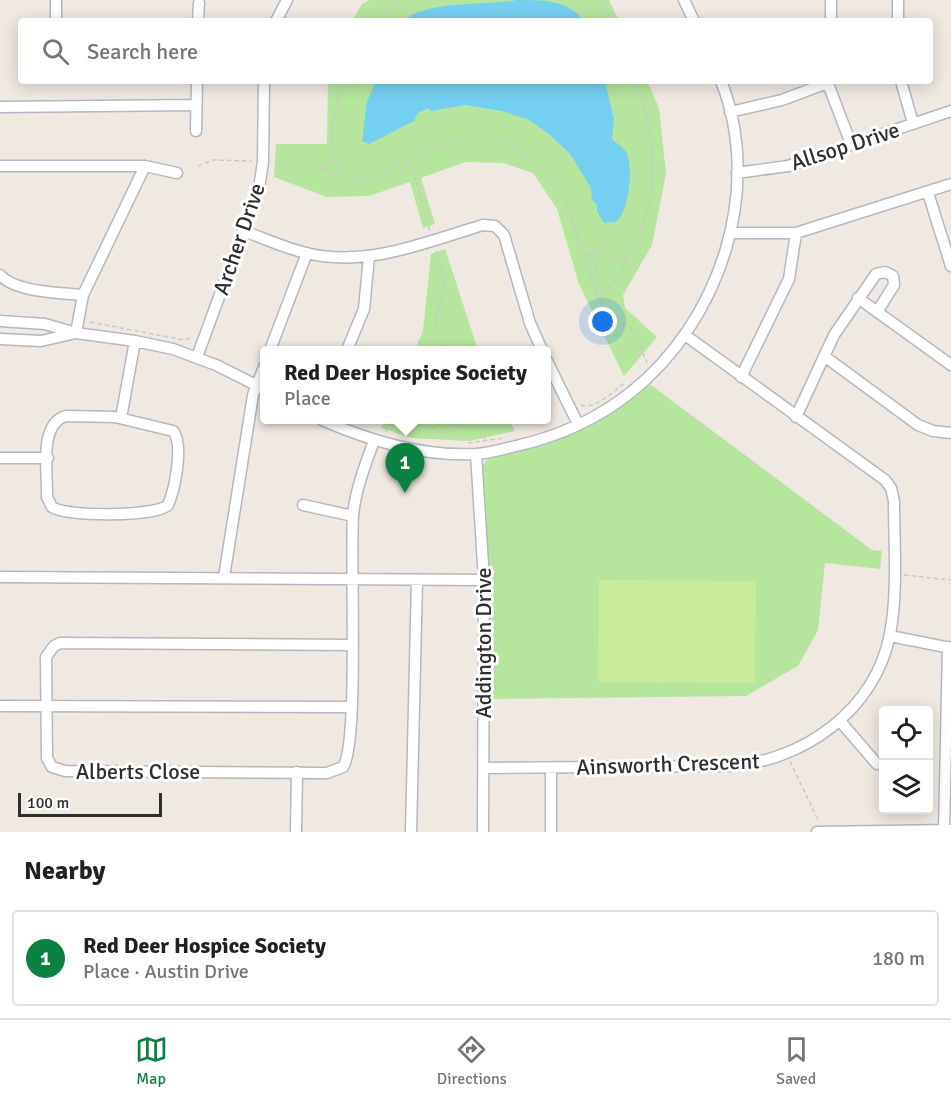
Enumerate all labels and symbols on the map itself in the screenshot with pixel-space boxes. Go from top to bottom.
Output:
street label: Allsop Drive [787,116,903,176]
street label: Archer Drive [207,179,271,299]
your location [588,307,617,336]
pin: 1 [386,444,424,493]
street label: Addington Drive [470,567,497,719]
street label: Ainsworth Crescent [576,747,761,781]
street label: Alberts Close [76,758,200,785]
scale bar [18,790,162,818]

